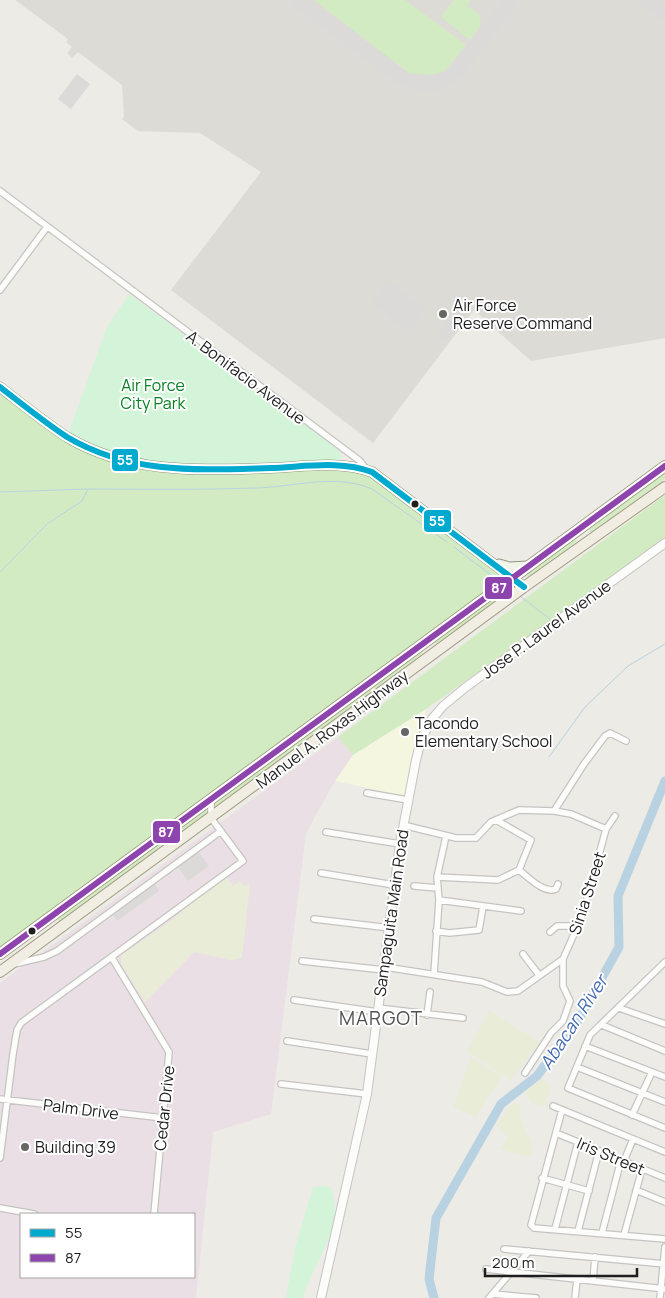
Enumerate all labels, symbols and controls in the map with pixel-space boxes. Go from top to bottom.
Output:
place label: Air Force Reserve Command [453,294,592,334]
marker: Air Force Reserve Command [437,308,449,320]
street label: A. Bonifacio Avenue [182,325,310,429]
park label: Air Force City Park [121,374,187,414]
line badge: 55 [111,448,139,472]
text: 55 [117,450,133,469]
unlabelled marker [410,499,420,509]
line badge: 55 [423,509,452,533]
text: 55 [429,511,445,530]
street label: Jose P. Laurel Avenue [477,574,615,684]
line badge: 87 [484,576,513,600]
text: 87 [491,578,507,597]
street label: Manuel A. Roxas Highway [251,664,413,794]
place label: Tacondo Elementary School [415,712,553,752]
marker: Tacondo Elementary School [399,726,411,738]
line badge: 87 [152,820,181,844]
text: 87 [158,822,174,841]
street label: Sampaguita Main Road [368,828,414,998]
street label: Sinia Street [563,849,611,937]
unlabelled marker [27,926,37,936]
water label: Abacan River [534,968,614,1074]
district label: MARGOT [339,1005,423,1031]
street label: Cedar Drive [149,1064,179,1152]
street label: Palm Drive [42,1093,120,1125]
street label: Iris Street [574,1132,648,1180]
place label: Building 39 [35,1136,116,1158]
marker: Building 39 [19,1141,31,1153]
legend [20,1213,195,1278]
text: 55 [65,1222,82,1243]
scale bar [485,1246,638,1278]
text: 87 [65,1247,81,1268]
text: 200 m [492,1252,535,1273]

